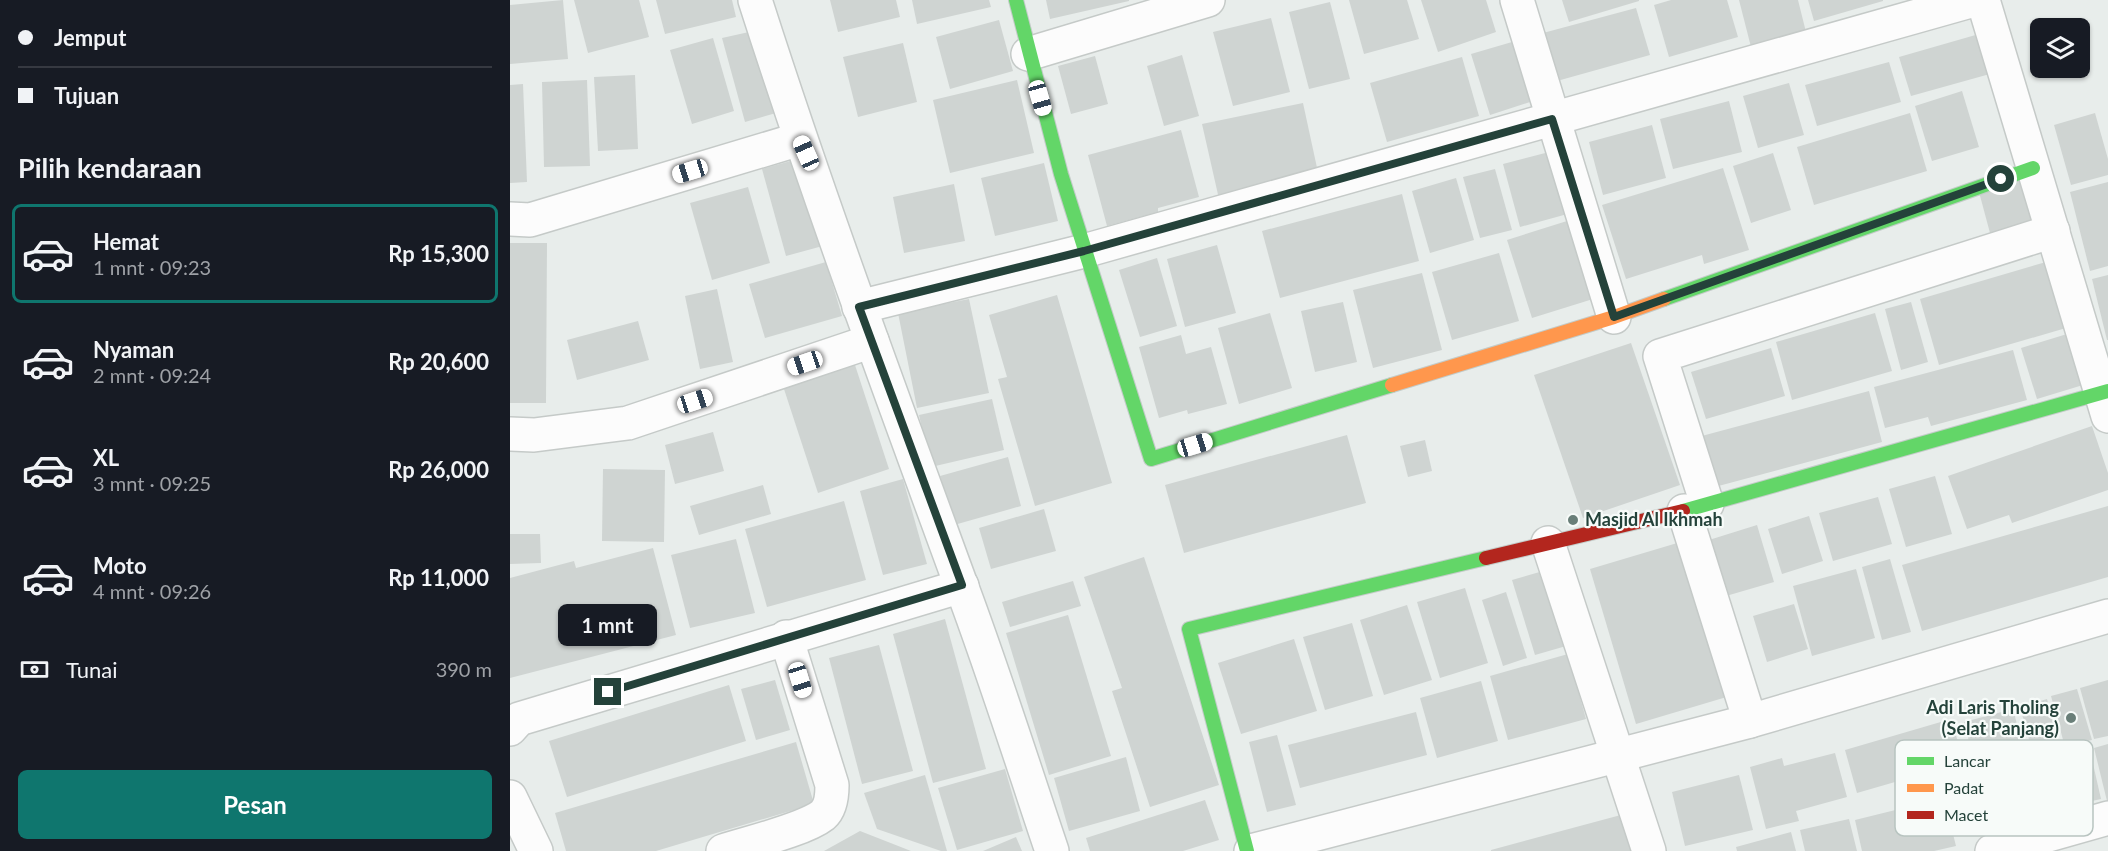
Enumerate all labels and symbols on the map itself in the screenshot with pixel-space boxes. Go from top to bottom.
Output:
car [1026,78,1054,118]
car [790,133,822,173]
car [670,157,710,185]
route start [1987,165,2014,192]
car [785,349,825,377]
car [675,387,715,415]
car [1175,431,1215,459]
place label: Masjid Al Ikhmah [1585,508,1723,530]
marker: Masjid Al Ikhmah [1566,513,1580,527]
callout: 1 mnt [558,605,658,647]
car [786,660,814,700]
route end [594,678,621,705]
place label: Adi Laris Tholing (Selat Panjang) [1925,696,2059,739]
marker: Adi Laris Tholing (Selat Panjang) [2064,711,2078,725]
legend [1895,740,2093,836]
text: Lancar [1944,751,1991,770]
text: Padat [1944,778,1984,797]
text: Macet [1944,805,1988,824]

